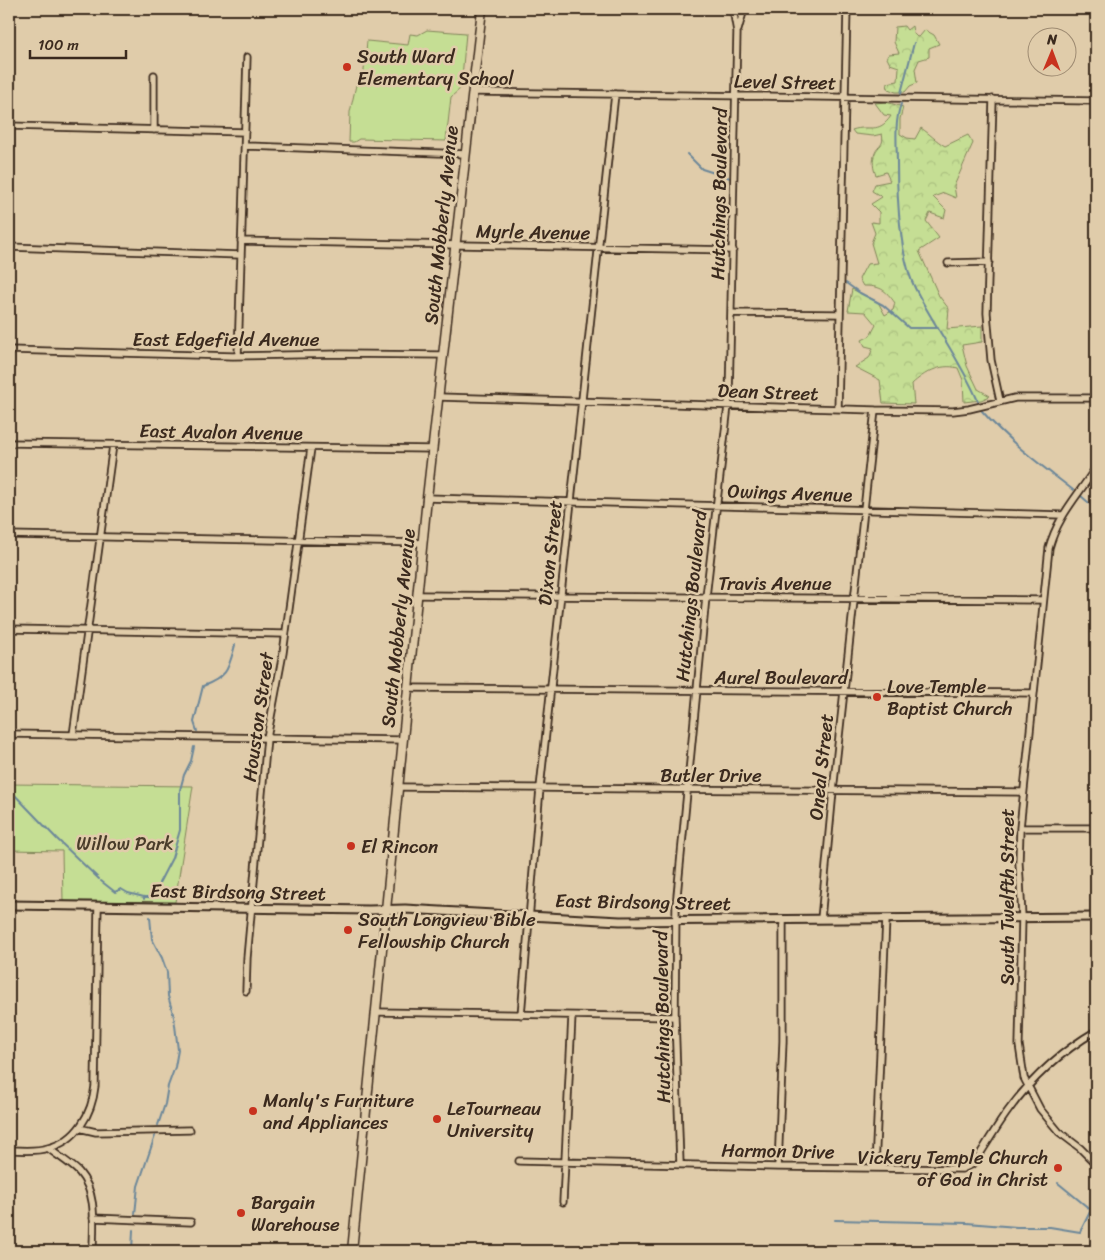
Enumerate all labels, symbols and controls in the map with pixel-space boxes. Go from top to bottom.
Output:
text: N [1046,27,1058,52]
scale bar [30,28,126,60]
north arrow [1028,28,1078,78]
text: 100 m [38,32,79,58]
place label: South Ward Elementary School [357,40,514,95]
marker: South Ward Elementary School [341,61,353,73]
street label: Level Street [734,65,836,99]
street label: Hutchings Boulevard [701,106,737,280]
street label: South Mobberly Avenue [414,124,468,326]
street label: Myrle Avenue [475,215,591,250]
street label: East Edgefield Avenue [133,323,320,356]
street label: Dean Street [717,374,819,410]
street label: East Avalon Avenue [139,414,303,450]
street label: Owings Avenue [727,474,853,512]
street label: Dixon Street [528,499,572,607]
street label: Hutchings Boulevard [666,507,717,683]
street label: South Mobberly Avenue [371,527,425,729]
street label: Travis Avenue [718,567,832,600]
street label: Houston Street [233,649,284,784]
street label: Aurel Boulevard [713,661,850,694]
place label: Love Temple Baptist Church [887,670,1012,725]
marker: Love Temple Baptist Church [871,691,883,703]
street label: Oneal Street [799,712,843,822]
street label: Butler Drive [660,759,762,792]
street label: South Twelfth Street [991,808,1024,986]
park label: Willow Park [76,827,174,860]
place label: El Rincon [361,830,438,863]
marker: El Rincon [345,840,357,852]
street label: East Birdsong Street [150,874,326,910]
street label: East Birdsong Street [555,884,731,920]
place label: South Longview Bible Fellowship Church [358,903,536,958]
marker: South Longview Bible Fellowship Church [342,924,354,936]
street label: Hutchings Boulevard [644,929,680,1103]
place label: Manly's Furniture and Appliances [263,1084,414,1139]
place label: LeTourneau University [447,1092,541,1147]
marker: Manly's Furniture and Appliances [247,1105,259,1117]
marker: LeTourneau University [431,1113,443,1125]
street label: Harmon Drive [721,1134,835,1168]
place label: Vickery Temple Church of God in Christ [858,1141,1048,1196]
marker: Vickery Temple Church of God in Christ [1052,1162,1064,1174]
place label: Bargain Warehouse [251,1186,340,1241]
marker: Bargain Warehouse [235,1207,247,1219]

